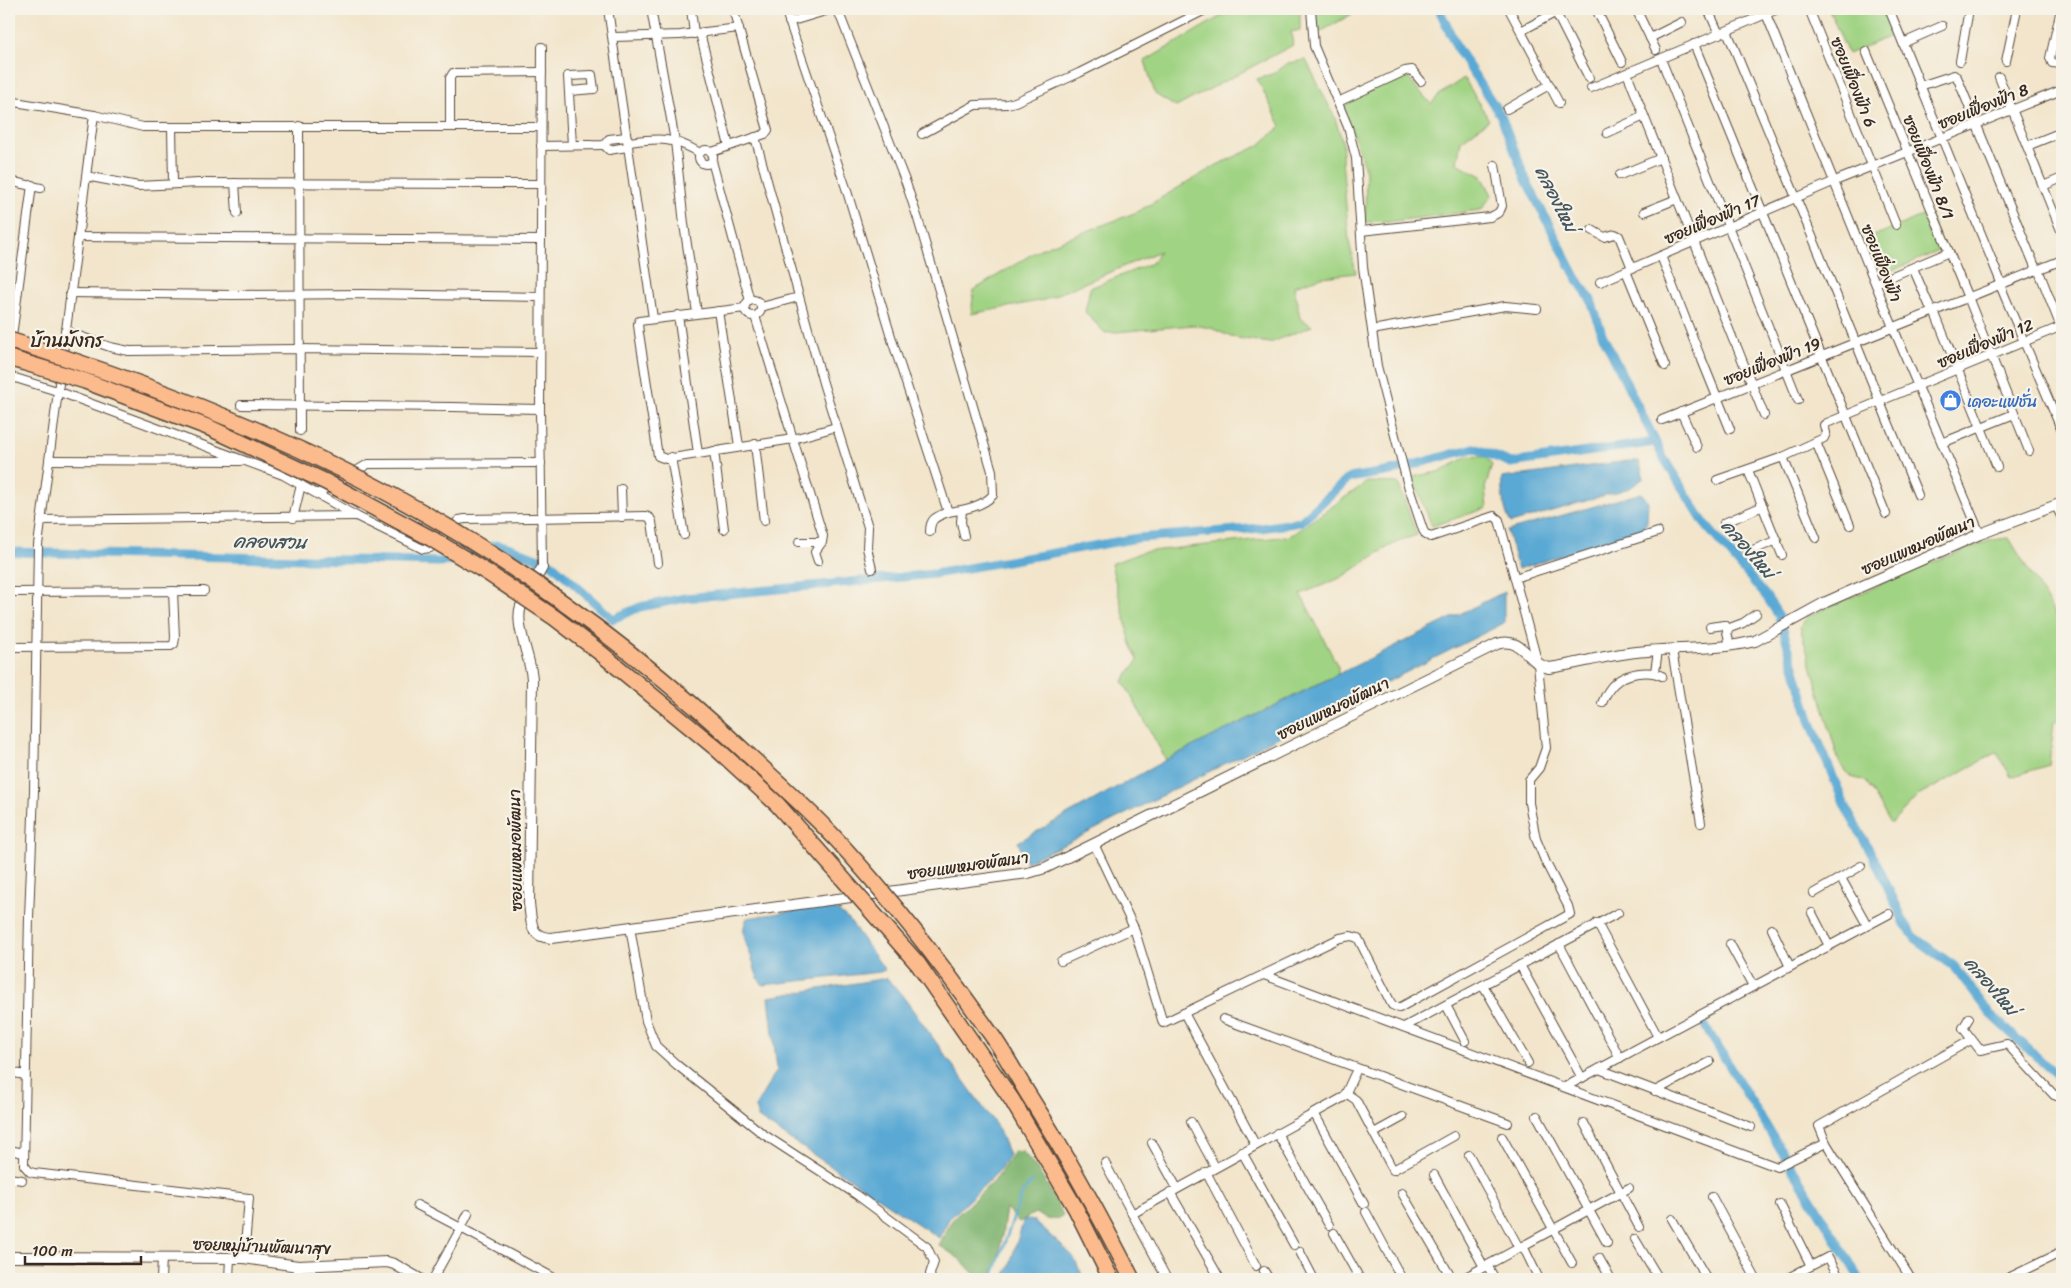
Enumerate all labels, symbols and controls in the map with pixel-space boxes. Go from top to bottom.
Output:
street label: ซอยเฟื่องฟ้า 6 [1822,33,1885,132]
street label: ซอยเฟื่องฟ้า 8 [1933,75,2033,138]
street label: ซอยเฟื่องฟ้า 8/1 [1894,110,1963,224]
water label: คลองใหม่ [1526,160,1589,242]
street label: ซอยเฟื่องฟ้า 17 [1659,186,1766,253]
street label: ซอยเฟื่องฟ้า [1853,220,1910,307]
street label: ซอยเฟื่องฟ้า 12 [1932,310,2038,377]
district label: บ้านมังกร [30,324,104,357]
street label: ซอยเฟื่องฟ้า 19 [1719,329,1825,394]
place label: เดอะแฟชั่น [1967,387,2037,416]
shop icon: เดอะแฟชั่น [1939,389,1963,413]
street label: ซอยแพหมอพัฒนา [1856,507,1980,584]
water label: คลองใหม่ [1713,512,1786,590]
water label: คลองสวน [233,525,308,559]
street label: ซอยแพหมอพัฒนา [1272,668,1395,748]
street label: ซอยแพหมอพัฒนา [500,788,531,911]
street label: ซอยแพหมอพัฒนา [905,843,1031,888]
water label: คลองใหม่ [1956,949,2029,1027]
street label: ซอยหมู่บ้านพัฒนาสุข [192,1230,332,1263]
scale bar [25,1233,141,1265]
text: 100 m [32,1238,73,1264]

